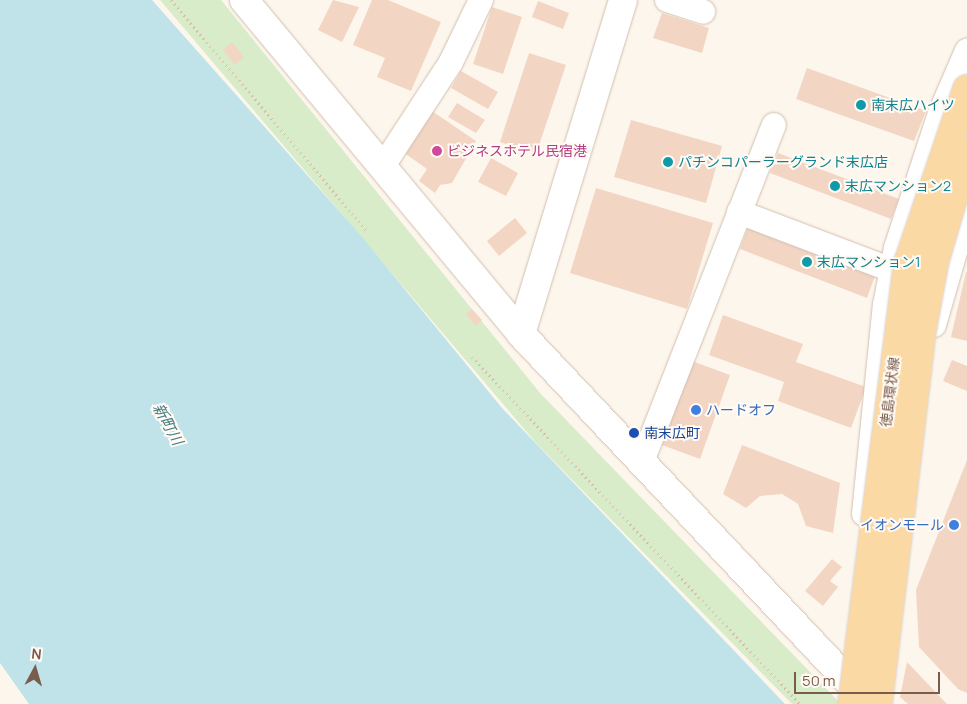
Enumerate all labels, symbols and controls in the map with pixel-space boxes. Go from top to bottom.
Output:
place label: 南末広ハイツ [871,97,955,113]
marker: 南末広ハイツ [855,99,867,111]
place label: ビジネスホテル民宿港 [447,143,587,159]
marker: ビジネスホテル民宿港 [431,145,443,157]
place label: パチンコパーラーグランド末広店 [678,154,888,170]
marker: パチンコパーラーグランド末広店 [662,156,674,168]
place label: 末広マンション2 [845,178,951,194]
marker: 末広マンション2 [829,180,841,192]
place label: 末広マンション1 [817,254,920,270]
marker: 末広マンション1 [801,256,813,268]
street label: 徳島環状線 [877,356,903,428]
water label: 新町川 [149,400,187,448]
place label: ハードオフ [706,402,776,418]
marker: ハードオフ [690,404,702,416]
place label: 南末広町 [644,425,700,441]
marker: 南末広町 [628,427,640,439]
place label: イオンモール [860,517,944,533]
marker: イオンモール [948,519,960,531]
north arrow [10,644,60,694]
text: N [31,644,43,664]
scale bar [797,662,943,694]
text: 50 m [802,670,836,691]

